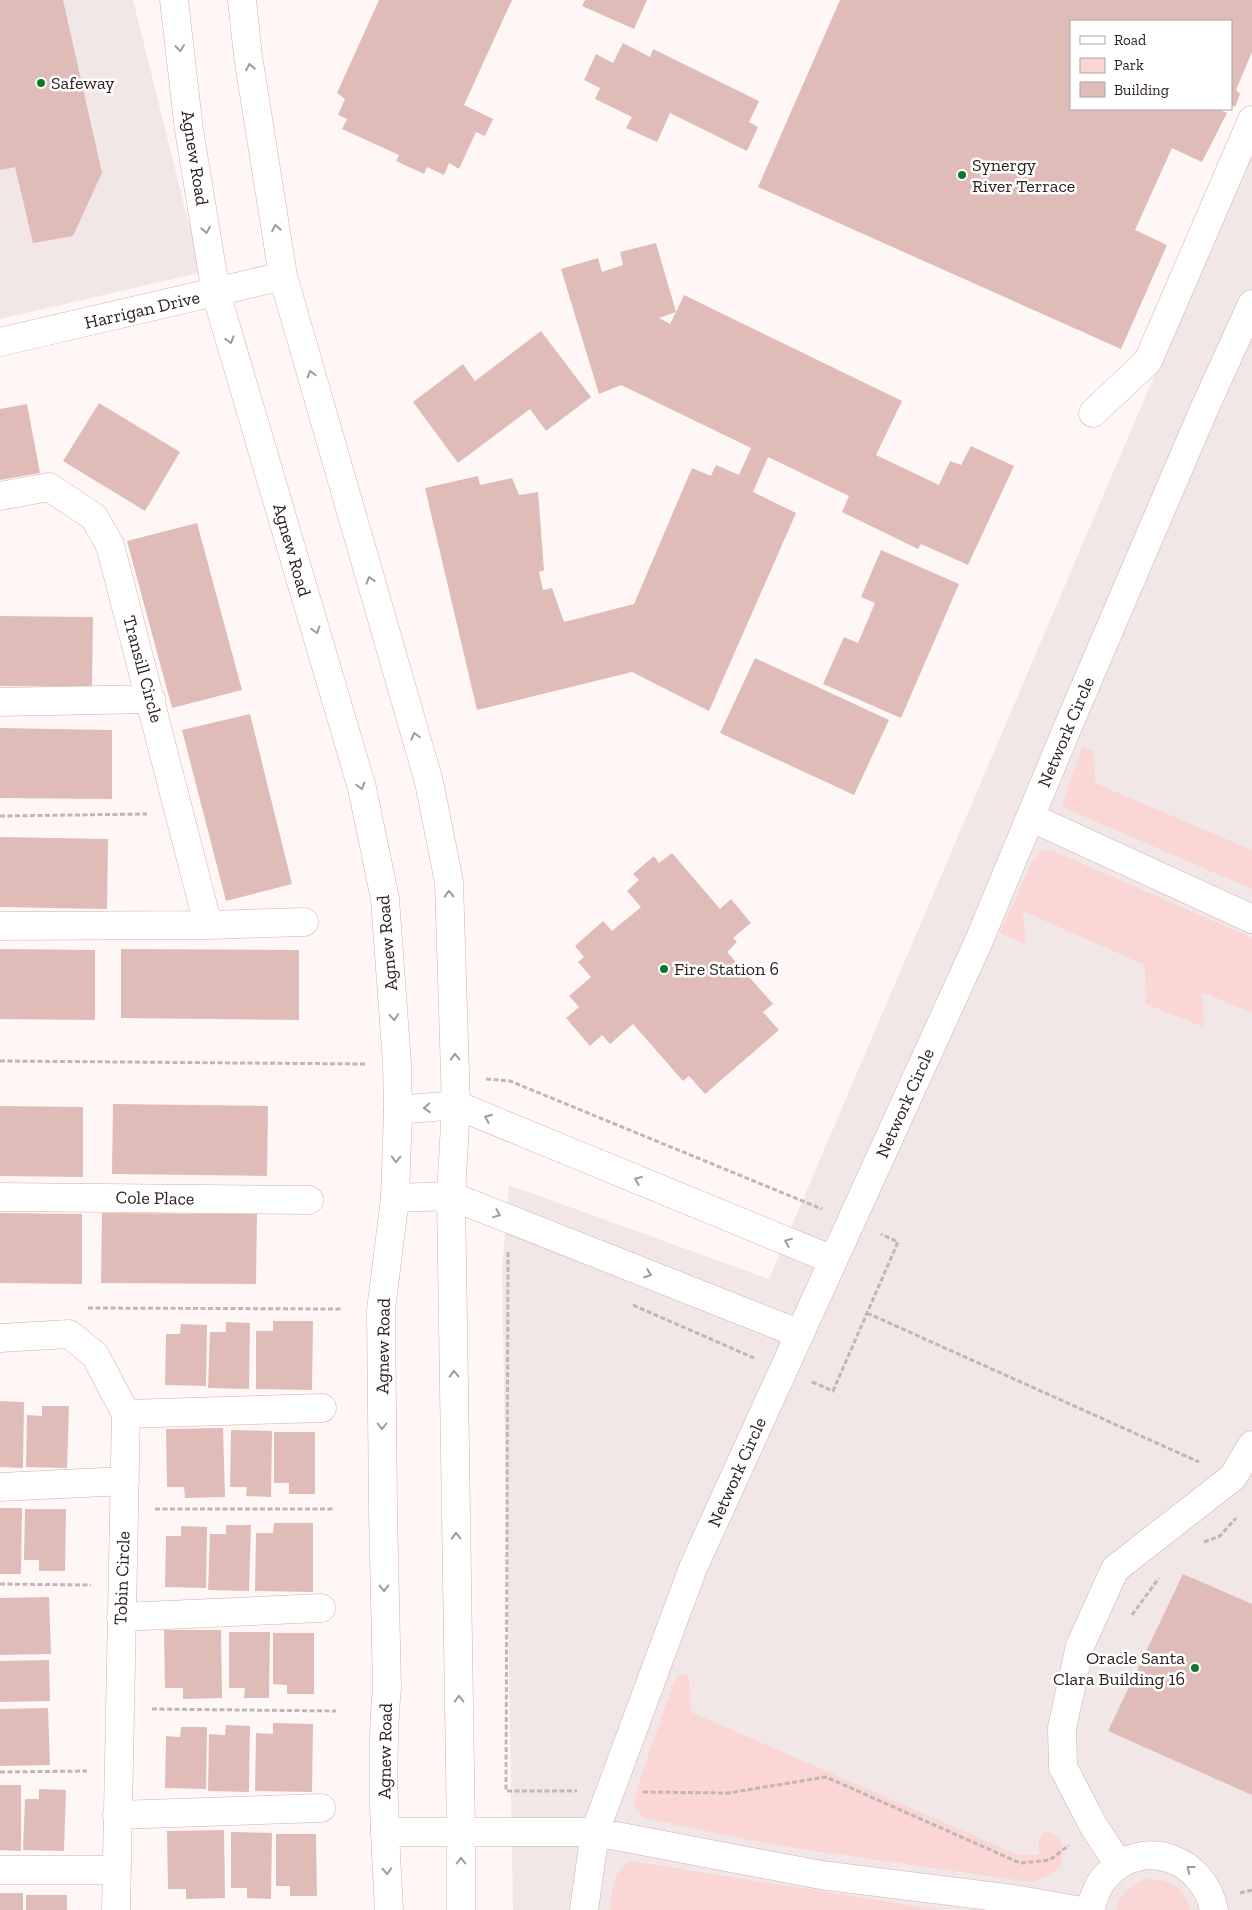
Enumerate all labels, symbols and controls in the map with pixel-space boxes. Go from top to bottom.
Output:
legend [1070,20,1232,110]
text: Road [1114,31,1147,49]
one-way arrow [174,45,185,53]
text: Park [1114,56,1144,74]
one-way arrow [245,63,255,72]
place label: Safeway [51,72,115,94]
marker: Safeway [35,77,47,89]
text: Building [1114,81,1169,99]
street label: Agnew Road [177,109,213,207]
place label: Synergy River Terrace [972,154,1075,197]
marker: Synergy River Terrace [956,169,968,181]
one-way arrow [271,223,281,232]
one-way arrow [200,225,210,234]
street label: Harrigan Drive [82,286,202,334]
one-way arrow [224,335,234,343]
one-way arrow [307,371,317,379]
street label: Agnew Road [268,501,316,599]
one-way arrow [366,576,376,584]
street label: Transill Circle [118,613,168,725]
one-way arrow [310,625,320,633]
street label: Network Circle [1033,674,1099,790]
one-way arrow [411,732,421,740]
one-way arrow [356,781,366,789]
one-way arrow [444,890,454,898]
street label: Agnew Road [372,894,402,992]
place label: Fire Station 6 [674,958,779,980]
marker: Fire Station 6 [658,963,670,975]
one-way arrow [388,1014,399,1022]
street label: Network Circle [871,1045,939,1161]
one-way arrow [449,1053,460,1061]
one-way arrow [423,1102,431,1113]
one-way arrow [484,1114,492,1124]
one-way arrow [391,1156,401,1163]
one-way arrow [634,1175,643,1186]
street label: Cole Place [115,1186,195,1210]
one-way arrow [492,1208,500,1218]
one-way arrow [784,1237,793,1248]
one-way arrow [643,1268,652,1278]
street label: Agnew Road [371,1298,395,1394]
one-way arrow [449,1370,459,1378]
street label: Network Circle [703,1414,771,1530]
one-way arrow [377,1422,387,1430]
street label: Tobin Circle [109,1531,135,1625]
one-way arrow [451,1532,462,1540]
one-way arrow [379,1584,390,1592]
place label: Oracle Santa Clara Building 16 [1053,1647,1185,1690]
marker: Oracle Santa Clara Building 16 [1189,1662,1201,1674]
one-way arrow [454,1695,464,1702]
street label: Agnew Road [373,1703,397,1799]
one-way arrow [456,1857,466,1865]
one-way arrow [381,1867,392,1875]
one-way arrow [1187,1867,1196,1875]

